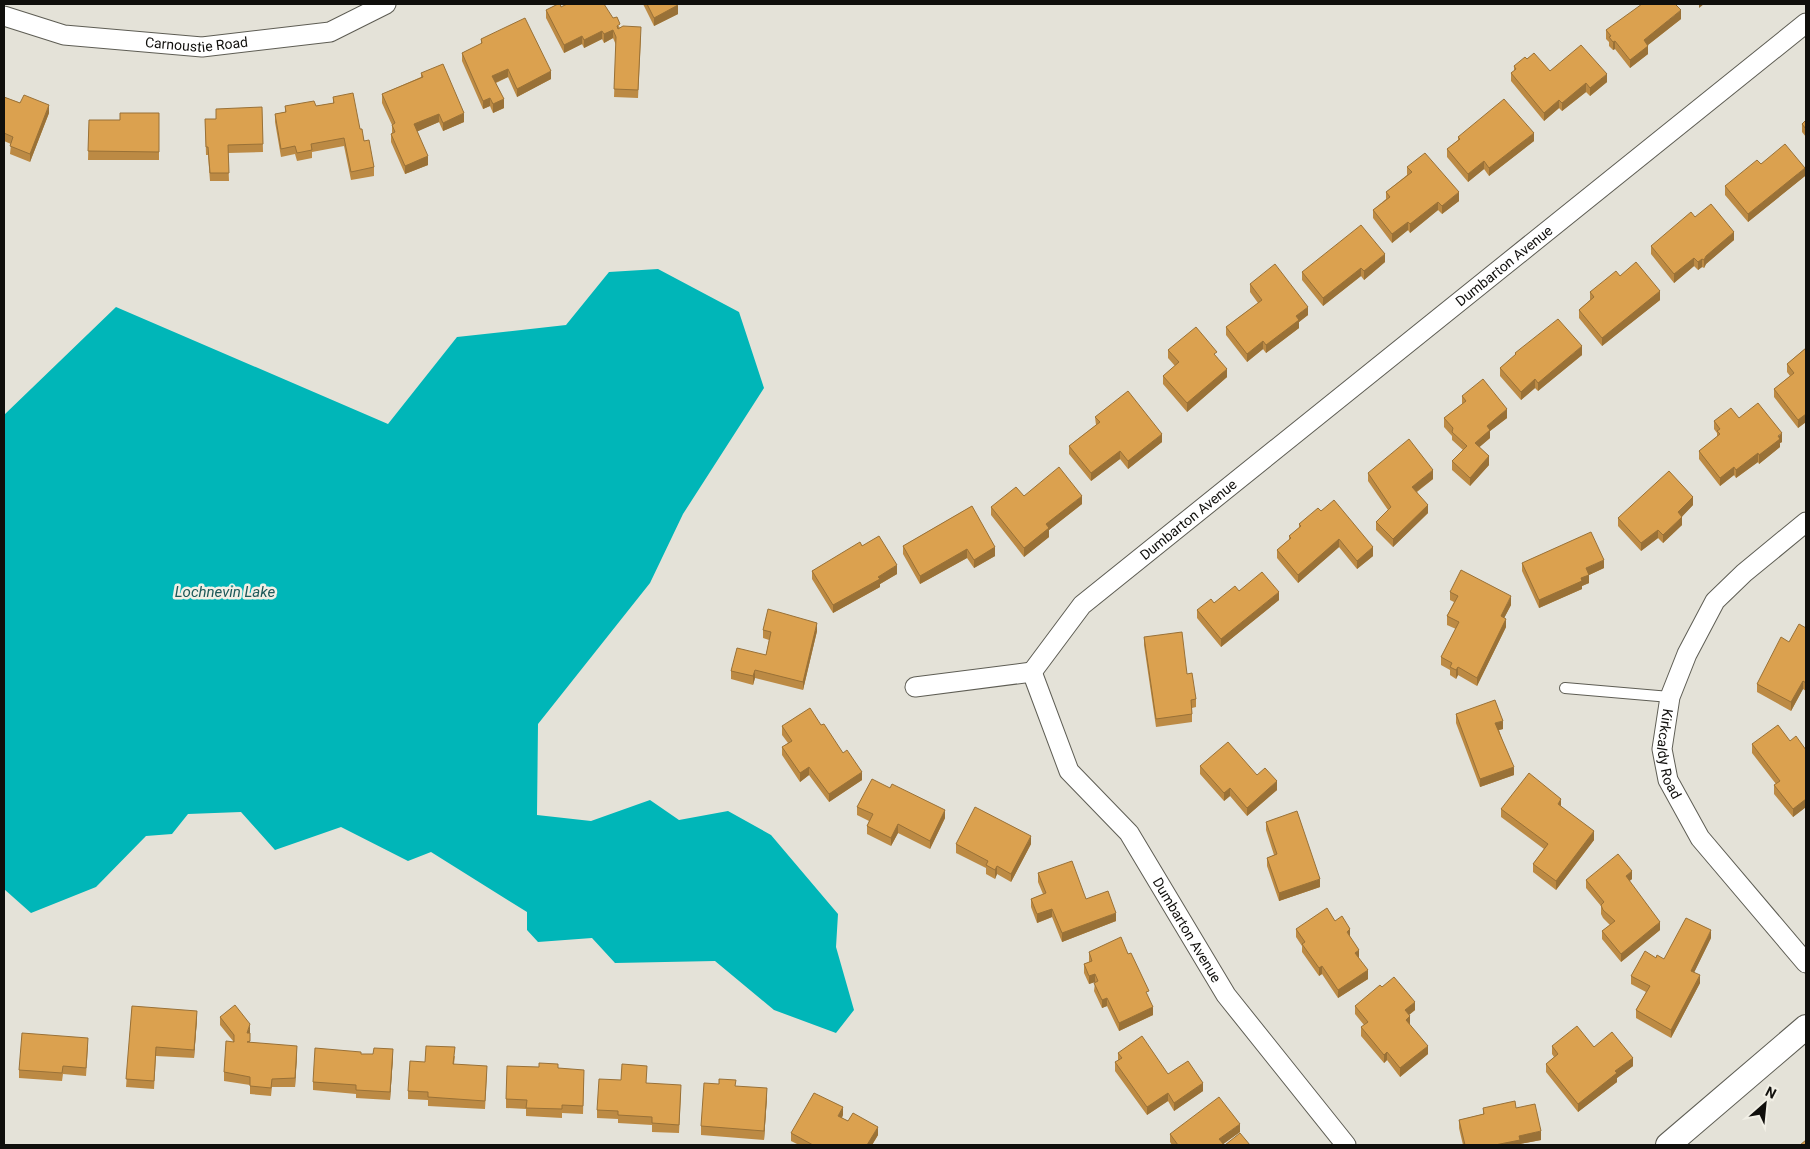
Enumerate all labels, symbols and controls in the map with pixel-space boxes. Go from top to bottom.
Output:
street label: Carnoustie Road [144,34,249,55]
street label: Dumbarton Avenue [1452,222,1555,309]
street label: Dumbarton Avenue [1137,476,1240,563]
water label: Lochnevin Lake [175,583,275,601]
street label: Kirkcaldy Road [1654,708,1685,802]
street label: Dumbarton Avenue [1150,875,1225,985]
north arrow [1740,1079,1790,1129]
text: N [1763,1083,1779,1102]

